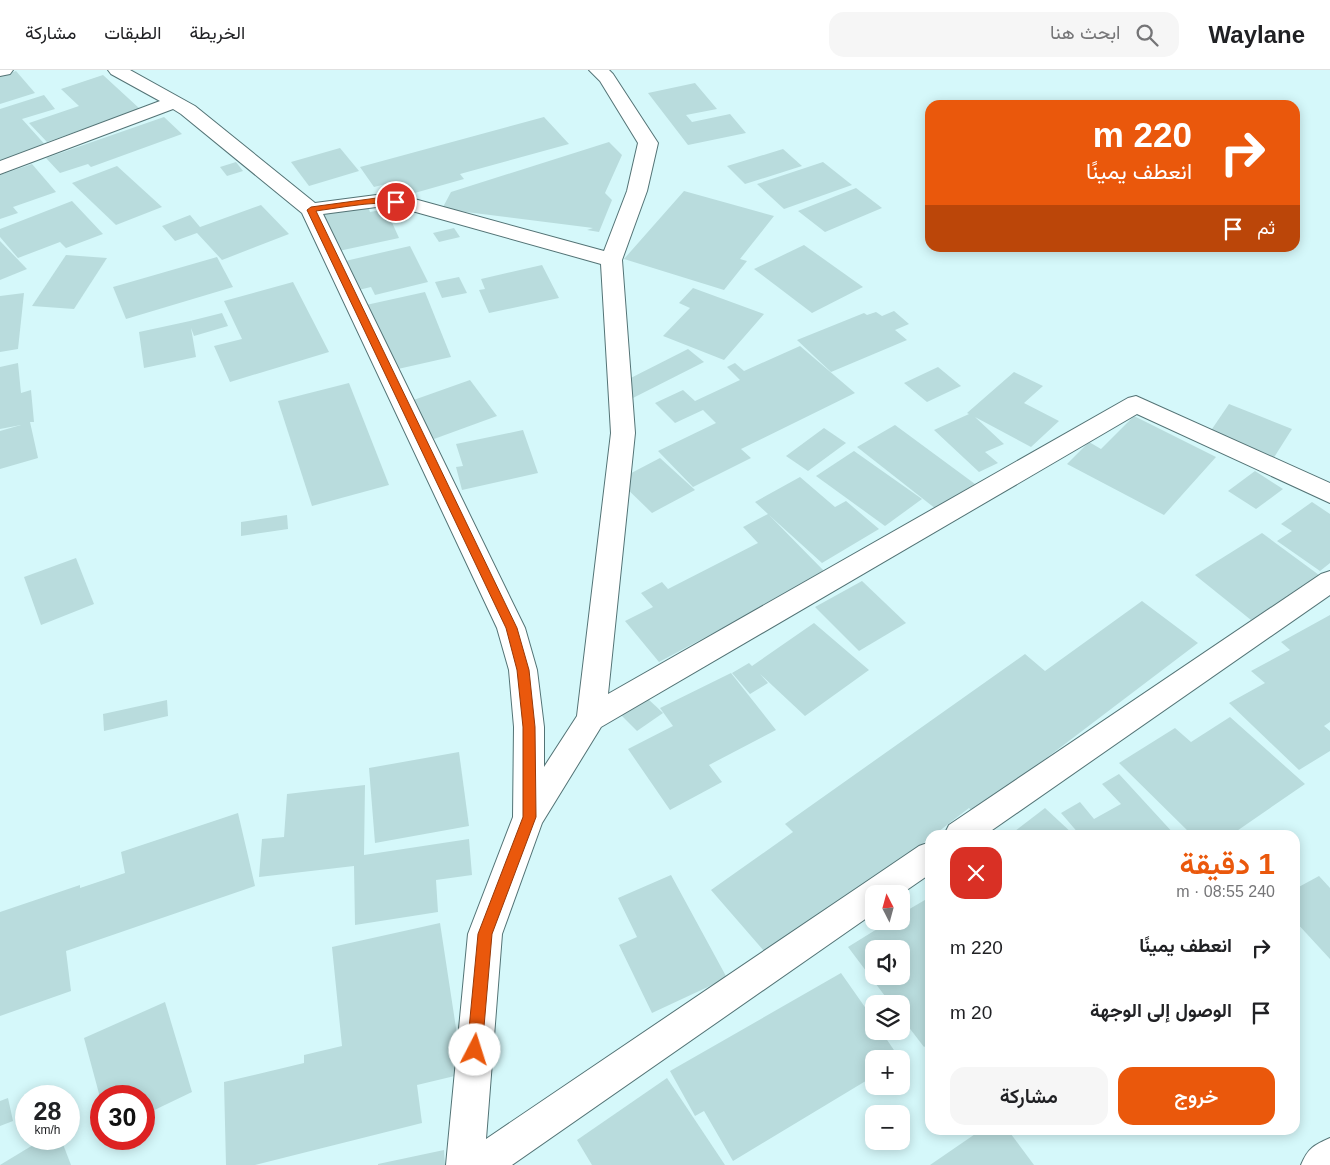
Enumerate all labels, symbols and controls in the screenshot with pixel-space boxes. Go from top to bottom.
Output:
search box [829,12,1179,57]
icon: search [1133,21,1161,49]
text: Waylane [1209,21,1305,48]
text: ابحث هنا [1050,22,1121,43]
text: مشاركة [25,23,76,43]
text: الطبقات [104,23,161,43]
text: الخريطة [189,23,245,43]
text: 220 m [1093,115,1192,154]
icon: right [1210,120,1275,185]
text: انعطف يمينًا [1086,159,1192,184]
pin [375,181,417,223]
icon: arrive [382,188,410,216]
icon: arrive [1219,215,1247,243]
text: ثم [1257,217,1275,238]
button: close [950,847,1002,899]
text: 1 دقيقة [1180,847,1275,880]
text: 240 m · 08:55 [1176,883,1275,900]
north arrow [865,885,910,930]
map controls [865,885,910,1150]
icon: right [1247,934,1275,962]
text: انعطف يمينًا [1139,935,1232,956]
text: 220 m [950,937,1003,958]
button: sound [865,940,910,985]
button: layers [865,995,910,1040]
icon: arrive [1247,999,1275,1027]
text: الوصول إلى الوجهة [1090,1000,1232,1021]
text: 20 m [950,1002,992,1023]
position arrow [448,1023,500,1075]
button: + [865,1050,910,1095]
button: مشاركة [950,1067,1108,1125]
button: خروج [1118,1067,1275,1125]
speed limit sign: 30 [90,1085,155,1150]
text: 28 [34,1097,61,1125]
button: − [865,1105,910,1150]
text: km/h [34,1123,61,1137]

